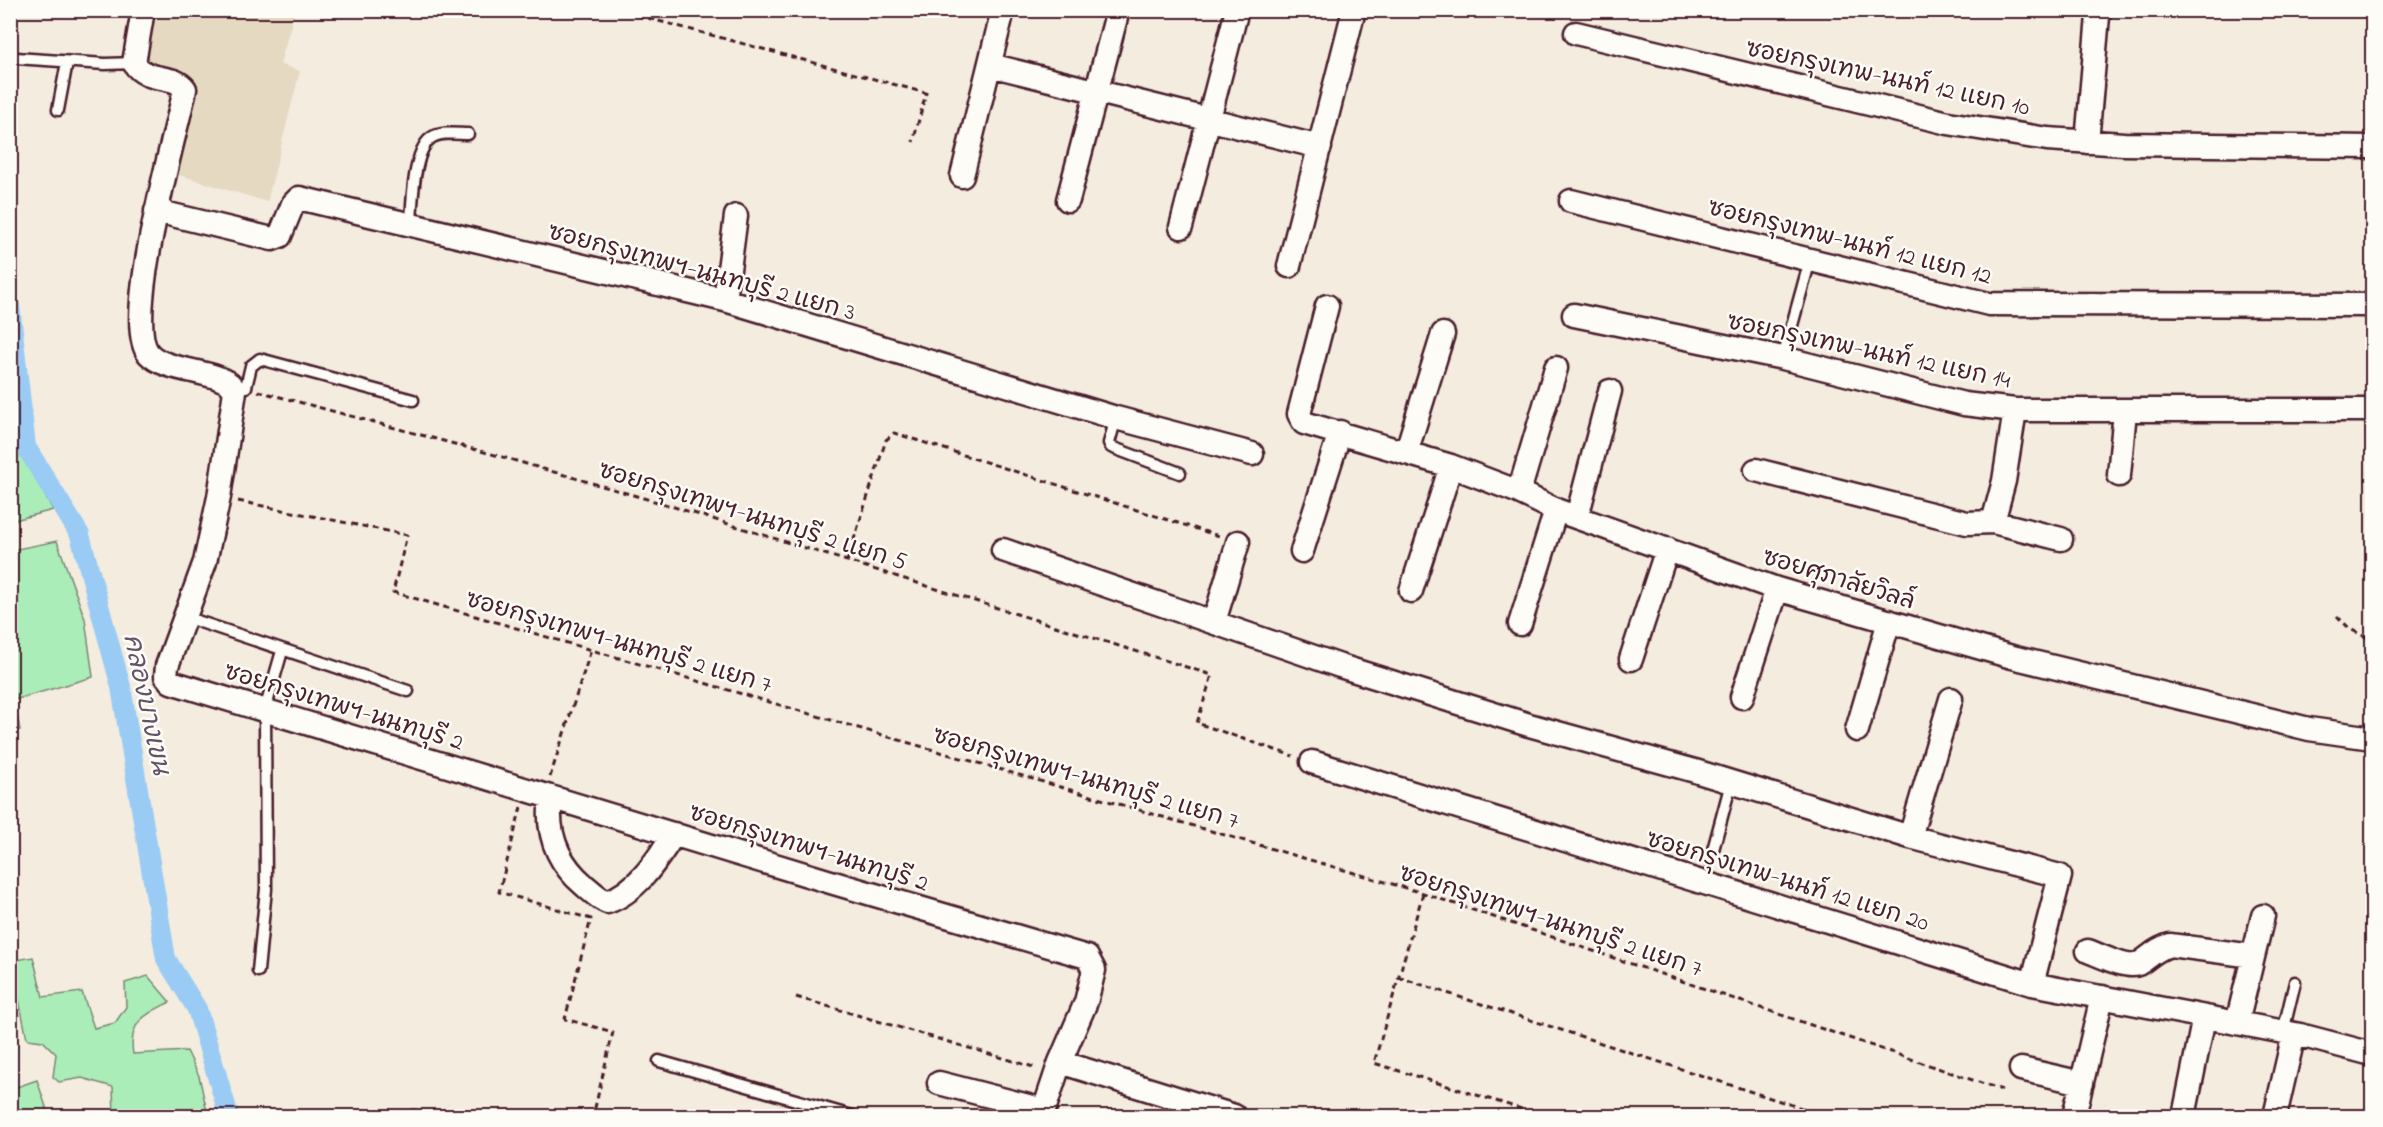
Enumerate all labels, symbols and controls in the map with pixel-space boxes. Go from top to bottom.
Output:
street label: ซอยกรุงเทพ-นนท์ 12 แยก 10 [1742,31,2033,127]
street label: ซอยกรุงเทพ-นนท์ 12 แยก 12 [1704,190,1995,296]
street label: ซอยกรุงเทพฯ-นนทบุรี 2 แยก 3 [544,215,859,331]
street label: ซอยกรุงเทพ-นนท์ 12 แยก 14 [1723,304,2014,400]
street label: ซอยกรุงเทพฯ-นนทบุรี 2 แยก 5 [594,454,911,581]
street label: ซอยศุภาลัยวิลล์ [1758,540,1919,620]
street label: ซอยกรุงเทพฯ-นนทบุรี 2 แยก 7 [461,583,776,704]
water label: คลองบางเขน [112,631,179,780]
street label: ซอยกรุงเทพฯ-นนทบุรี 2 [219,655,467,762]
street label: ซอยกรุงเทพฯ-นนทบุรี 2 แยก 7 [928,719,1243,840]
street label: ซอยกรุงเทพฯ-นนทบุรี 2 [684,796,932,903]
street label: ซอยกรุงเทพ-นนท์ 12 แยก 20 [1642,822,1933,942]
street label: ซอยกรุงเทพฯ-นนทบุรี 2 แยก 7 [1394,857,1707,988]

